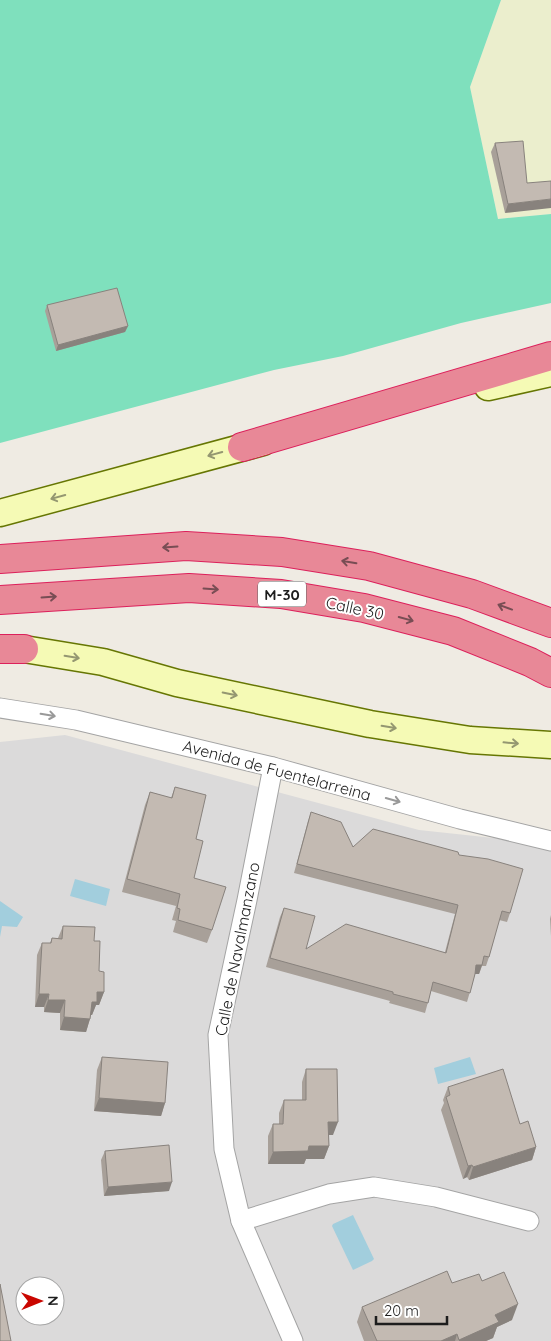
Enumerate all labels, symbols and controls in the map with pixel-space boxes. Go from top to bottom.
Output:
one-way arrow [207,450,223,460]
one-way arrow [50,493,66,503]
one-way arrow [162,543,178,552]
one-way arrow [342,557,358,567]
road number: M-30 [258,582,306,606]
one-way arrow [203,585,219,594]
one-way arrow [40,592,56,601]
street label: Calle 30 [324,592,386,624]
one-way arrow [498,602,513,611]
one-way arrow [397,614,413,624]
one-way arrow [64,652,80,662]
one-way arrow [221,690,237,699]
one-way arrow [40,711,56,721]
one-way arrow [381,722,397,732]
street label: Avenida de Fuentelarreina [181,735,373,805]
one-way arrow [502,739,518,748]
one-way arrow [384,796,400,806]
street label: Calle de Navalmanzano [210,860,264,1038]
north arrow [15,1276,65,1326]
scale bar [376,1294,447,1326]
text: N [44,1295,62,1306]
text: 20 m [384,1301,419,1320]

